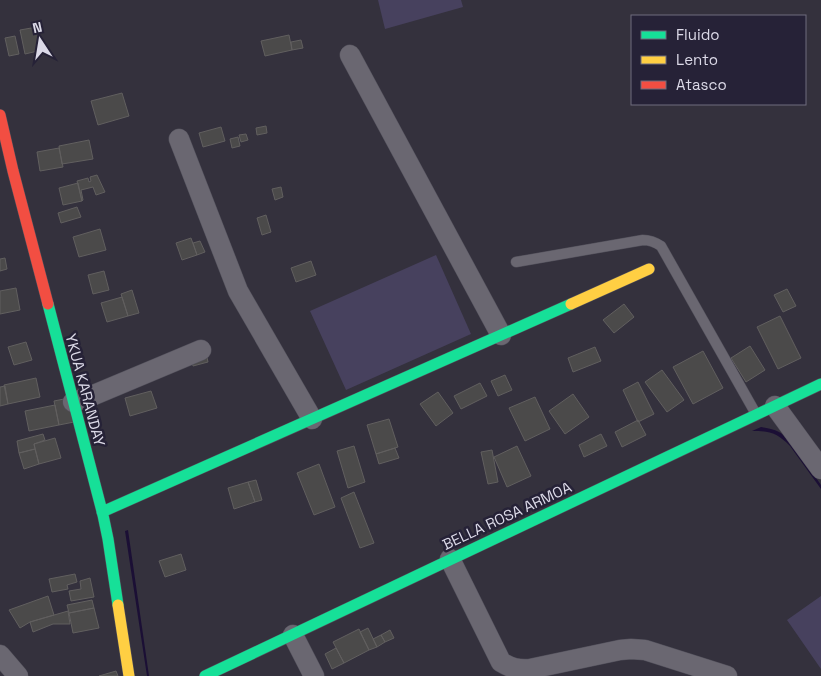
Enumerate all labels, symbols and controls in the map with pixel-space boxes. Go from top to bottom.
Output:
north arrow [15,15,65,65]
legend [631,15,806,105]
text: N [31,18,44,37]
text: Fluido [676,25,720,44]
text: Lento [676,50,718,69]
text: Atasco [676,75,727,94]
street label: YKUA KARANDAY [61,331,110,448]
street label: BELLA ROSA ARMOA [439,477,575,554]

